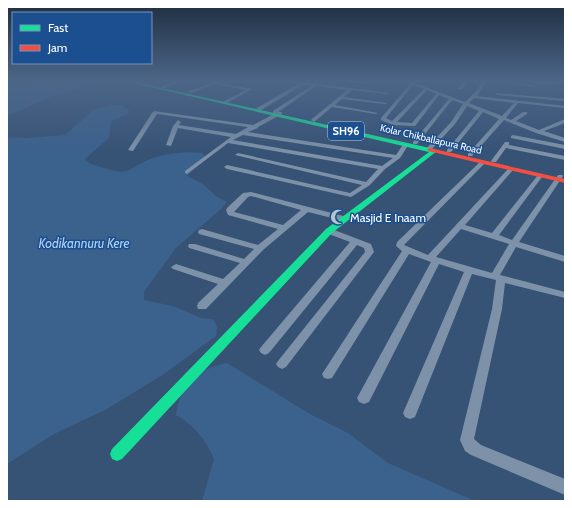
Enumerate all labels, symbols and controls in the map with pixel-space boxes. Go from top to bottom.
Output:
legend [12,12,152,64]
text: Fast [48,20,68,35]
text: Jam [47,40,67,55]
street label: Kolar Chikballapura Road [379,121,483,157]
road number: SH96 [328,122,364,140]
mosque icon: Masjid E Inaam [329,208,347,226]
place label: Masjid E Inaam [350,210,426,225]
water label: Kodikannuru Kere [39,235,129,251]

